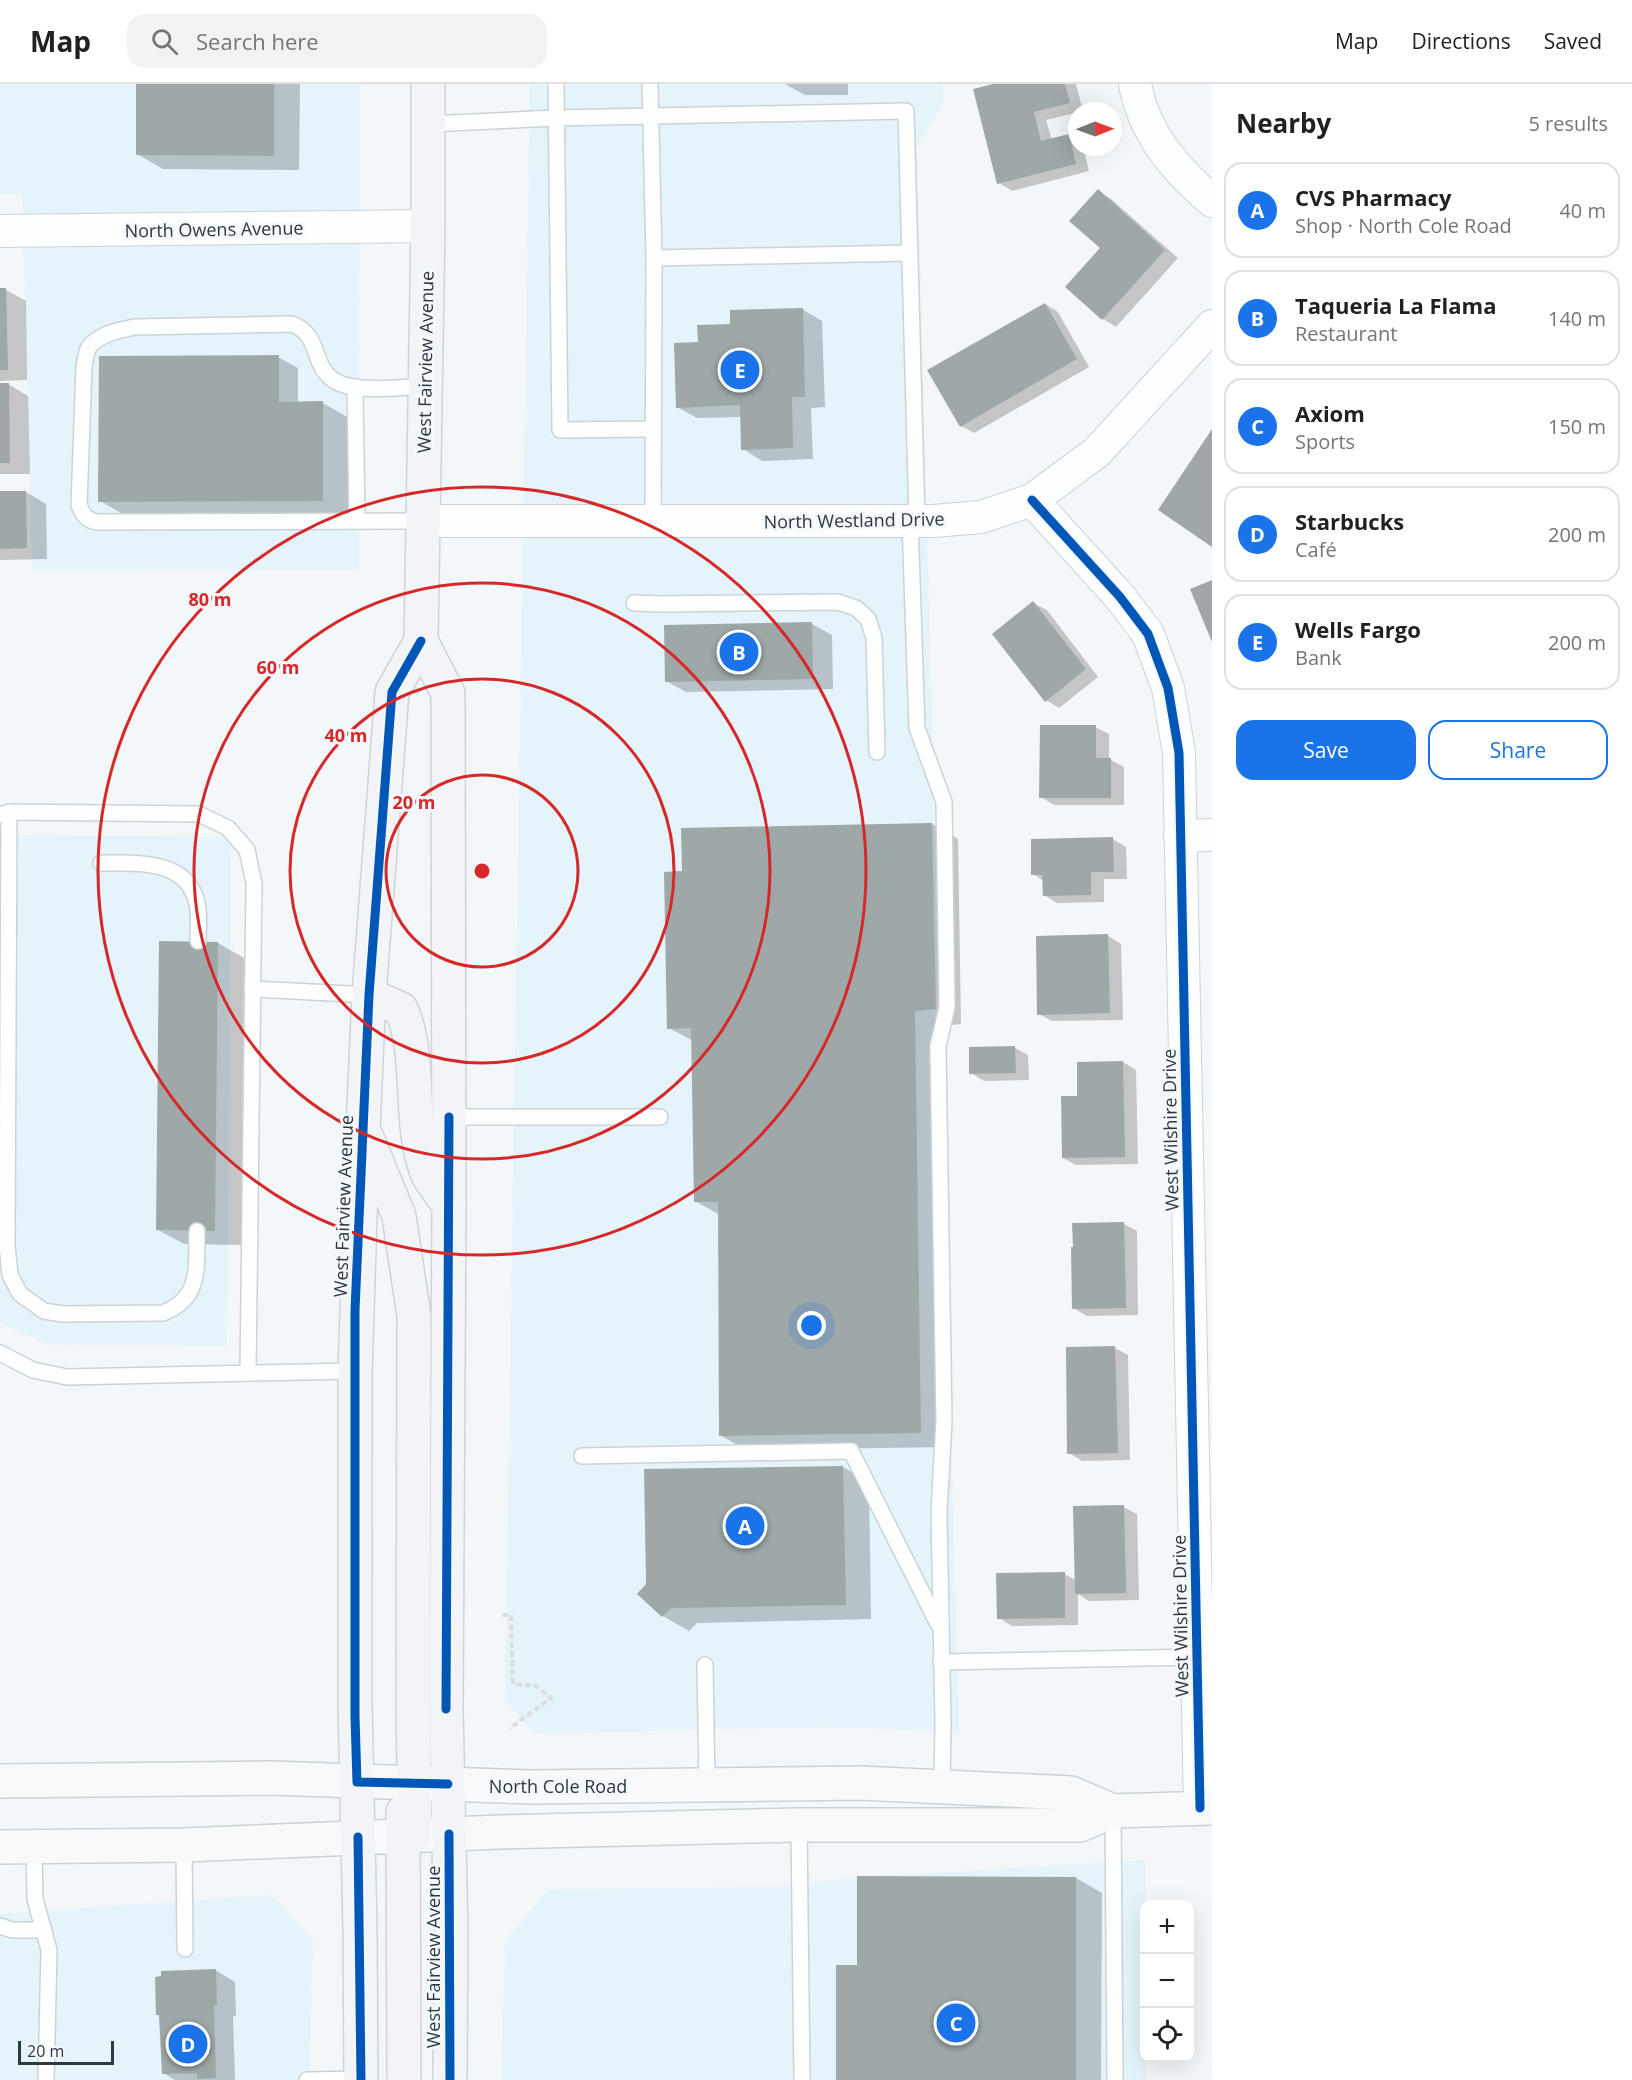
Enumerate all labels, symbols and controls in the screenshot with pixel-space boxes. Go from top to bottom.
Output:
search box [127,14,547,68]
text: Map [30,22,91,60]
icon: search [148,25,181,58]
text: Search here [196,26,319,56]
text: Map [1335,27,1378,55]
text: Directions [1411,27,1511,55]
text: Saved [1544,27,1602,55]
north arrow [1068,102,1122,156]
text: Nearby [1236,105,1331,141]
text: 5 results [1528,110,1608,137]
text: CVS Pharmacy [1295,182,1451,212]
text: A [1251,197,1264,224]
text: 40 m [1559,197,1606,224]
text: Shop · North Cole Road [1295,212,1512,239]
street label: North Owens Avenue [124,215,304,243]
street label: West Fairview Avenue [411,271,439,453]
text: Taqueria La Flama [1295,290,1497,320]
text: B [1251,305,1264,332]
text: 140 m [1548,305,1606,332]
text: Restaurant [1295,320,1397,347]
pin: E [720,348,760,392]
text: Axiom [1295,398,1365,428]
text: C [1251,413,1264,440]
text: 150 m [1548,413,1606,440]
text: Sports [1295,428,1355,455]
street label: North Westland Drive [763,506,945,534]
text: Starbucks [1295,506,1404,536]
text: D [1250,521,1265,548]
text: 200 m [1548,521,1606,548]
text: Café [1295,536,1337,563]
text: 80 m [189,587,231,611]
text: Wells Fargo [1295,614,1421,644]
text: E [1252,629,1263,656]
text: 200 m [1548,629,1606,656]
pin: B [720,630,758,674]
text: Bank [1295,644,1342,671]
text: 60 m [257,655,299,679]
button: Save [1236,720,1416,780]
button: Share [1428,720,1608,780]
text: 40 m [325,723,367,747]
text: 20 m [393,790,435,814]
centre of rings [472,861,492,881]
street label: West Wilshire Drive [1157,1049,1183,1211]
street label: West Fairview Avenue [328,1114,358,1298]
your location [797,1311,826,1340]
pin: A [726,1504,764,1548]
street label: West Wilshire Drive [1167,1535,1193,1697]
street label: North Cole Road [489,1774,627,1798]
street label: West Fairview Avenue [421,1866,445,2048]
map controls [1140,1900,1194,2062]
button: + [1140,1900,1194,1954]
button: − [1140,1954,1194,2008]
pin: C [936,2000,976,2046]
button: locate [1140,2008,1194,2062]
pin: D [168,2022,207,2066]
scale bar [18,2038,114,2066]
text: 20 m [27,2040,64,2062]

